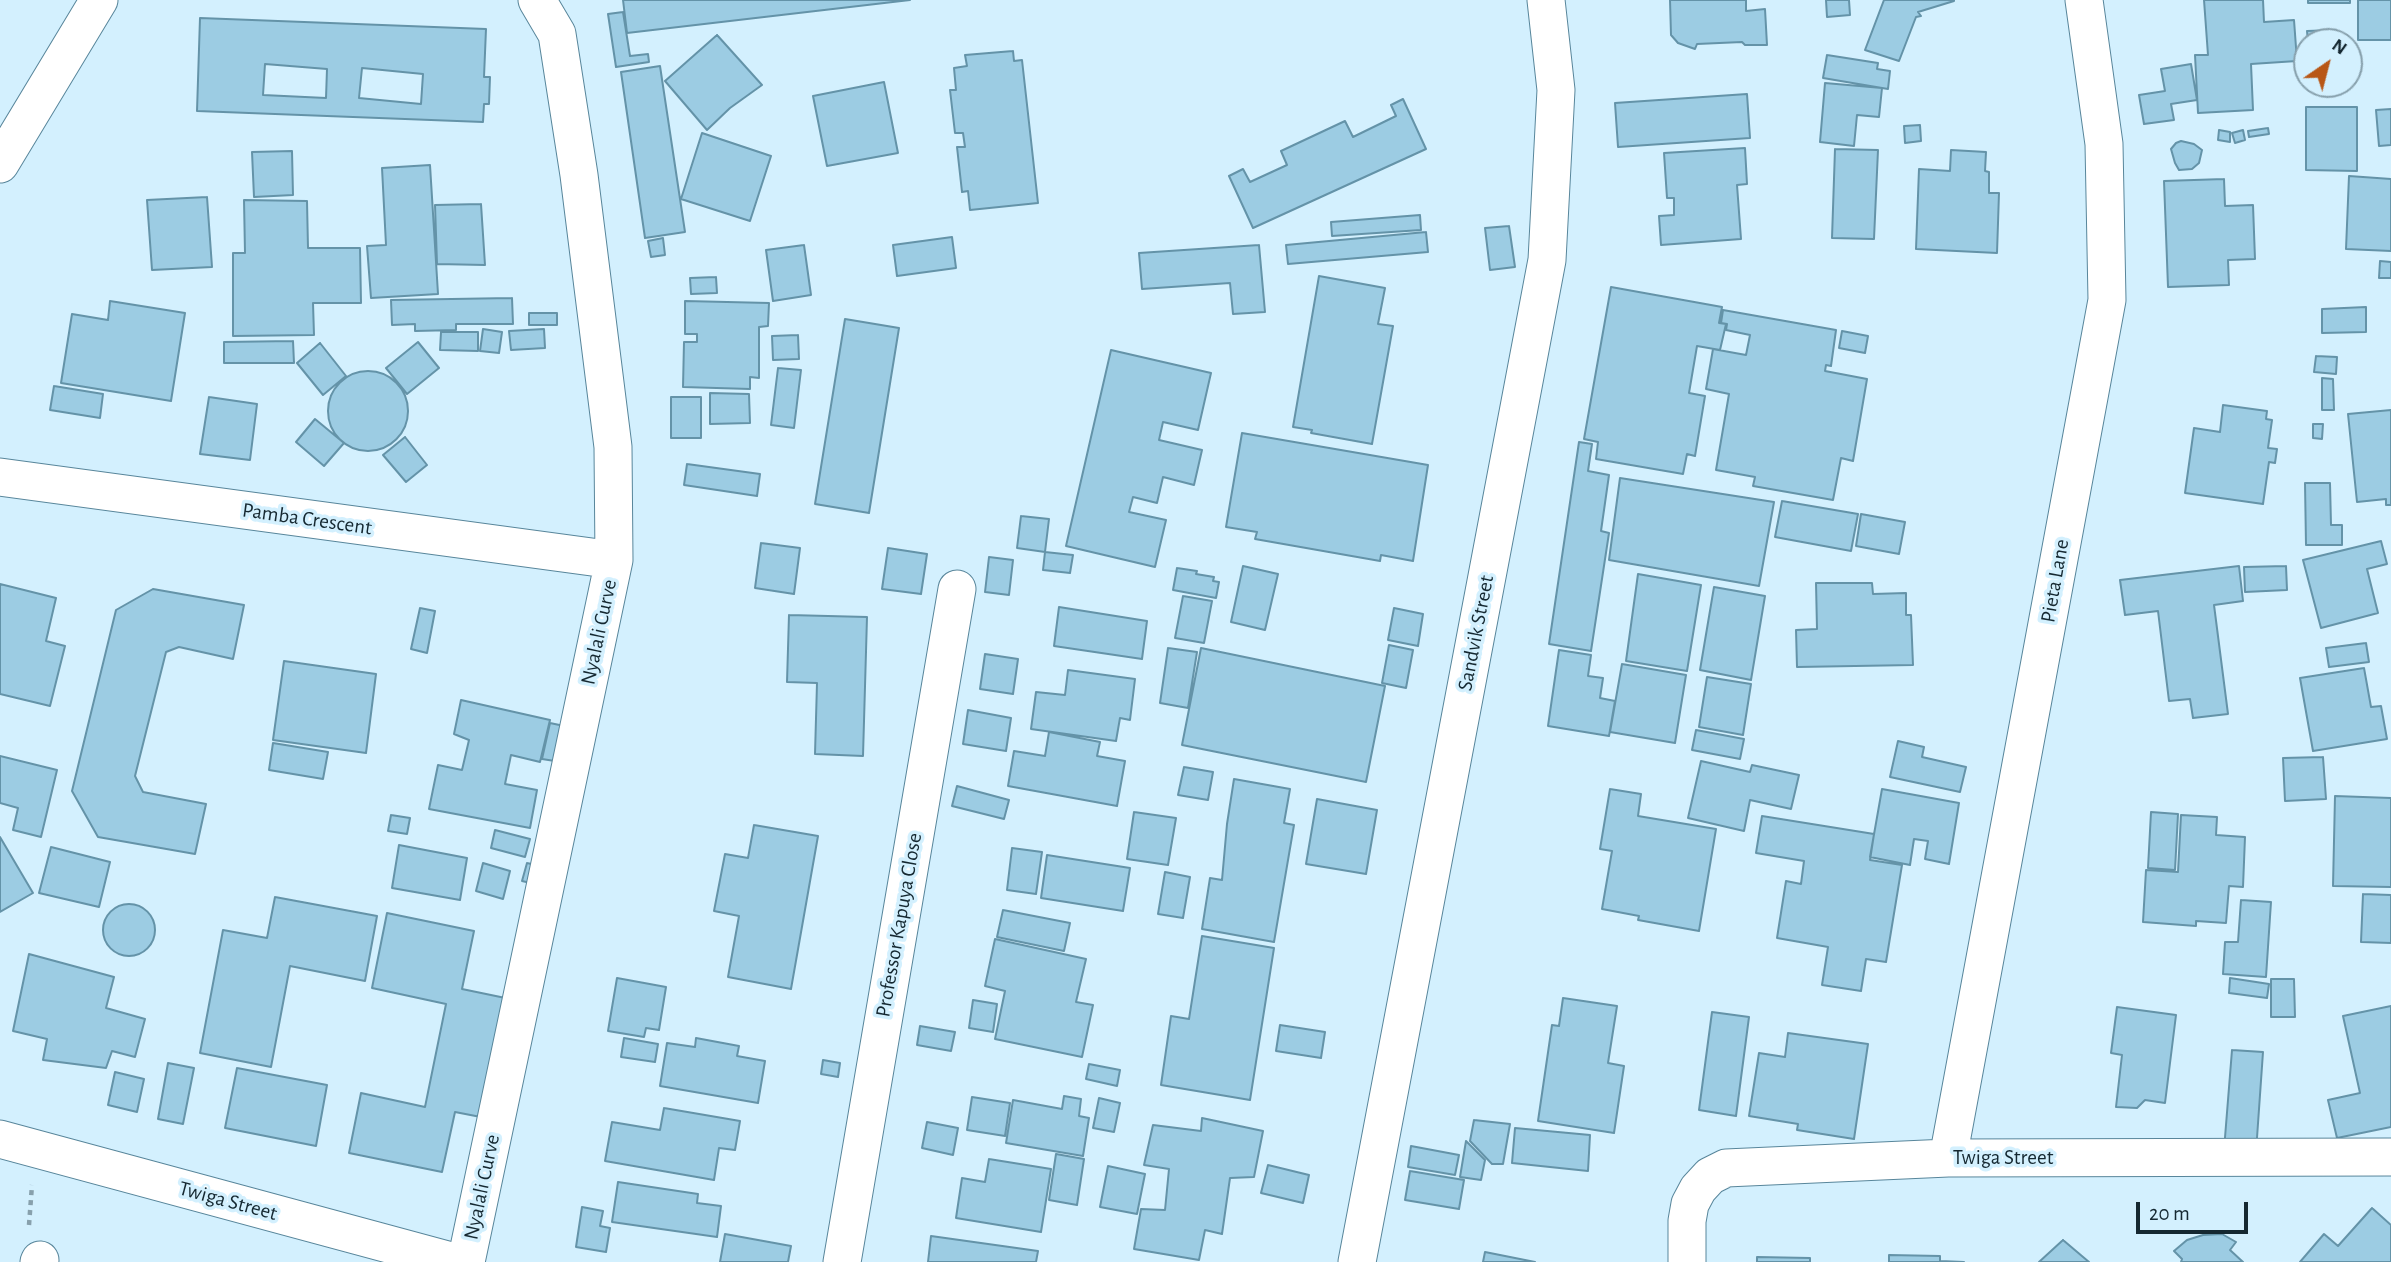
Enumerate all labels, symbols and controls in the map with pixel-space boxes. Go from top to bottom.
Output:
north arrow [2293,28,2363,98]
text: N [2328,35,2350,59]
street label: Pamba Crescent [241,497,373,541]
street label: Pieta Lane [2035,537,2075,625]
street label: Sandvik Street [1452,573,1500,693]
street label: Nyalali Curve [576,577,622,687]
street label: Professor Kapuya Close [870,831,928,1019]
street label: Nyalali Curve [459,1132,505,1242]
street label: Twiga Street [1953,1145,2053,1171]
street label: Twiga Street [176,1176,280,1226]
scale bar [2139,1188,2251,1232]
text: 20 m [2149,1203,2190,1224]

